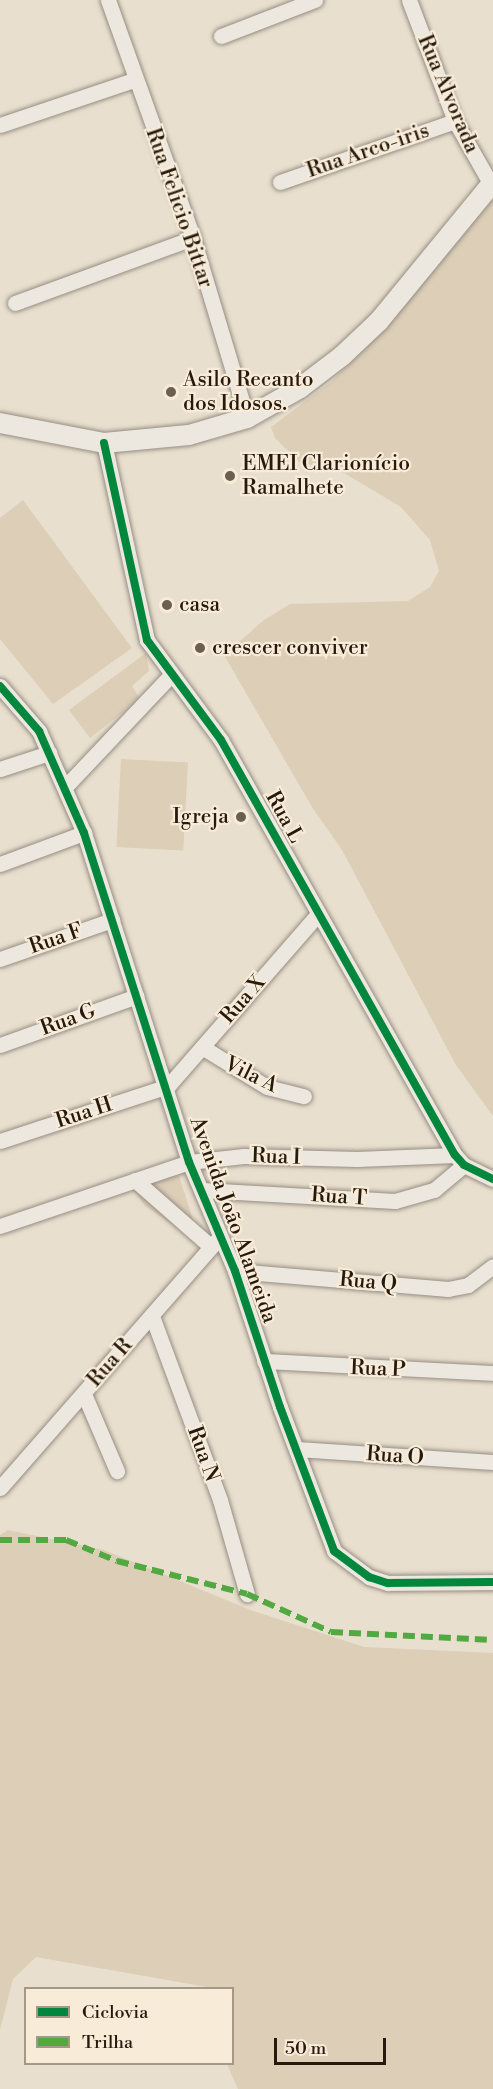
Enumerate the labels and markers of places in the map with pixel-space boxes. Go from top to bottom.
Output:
place label: Asilo Recanto dos Idosos. [183,367,314,417]
marker: Asilo Recanto dos Idosos. [164,385,178,399]
place label: EMEI Clarionício Ramalhete [242,451,410,501]
marker: EMEI Clarionício Ramalhete [223,469,237,483]
place label: casa [179,592,220,618]
marker: casa [160,598,174,612]
place label: crescer conviver [212,635,368,661]
marker: crescer conviver [193,641,207,655]
place label: Igreja [173,804,229,830]
marker: Igreja [234,810,248,824]

